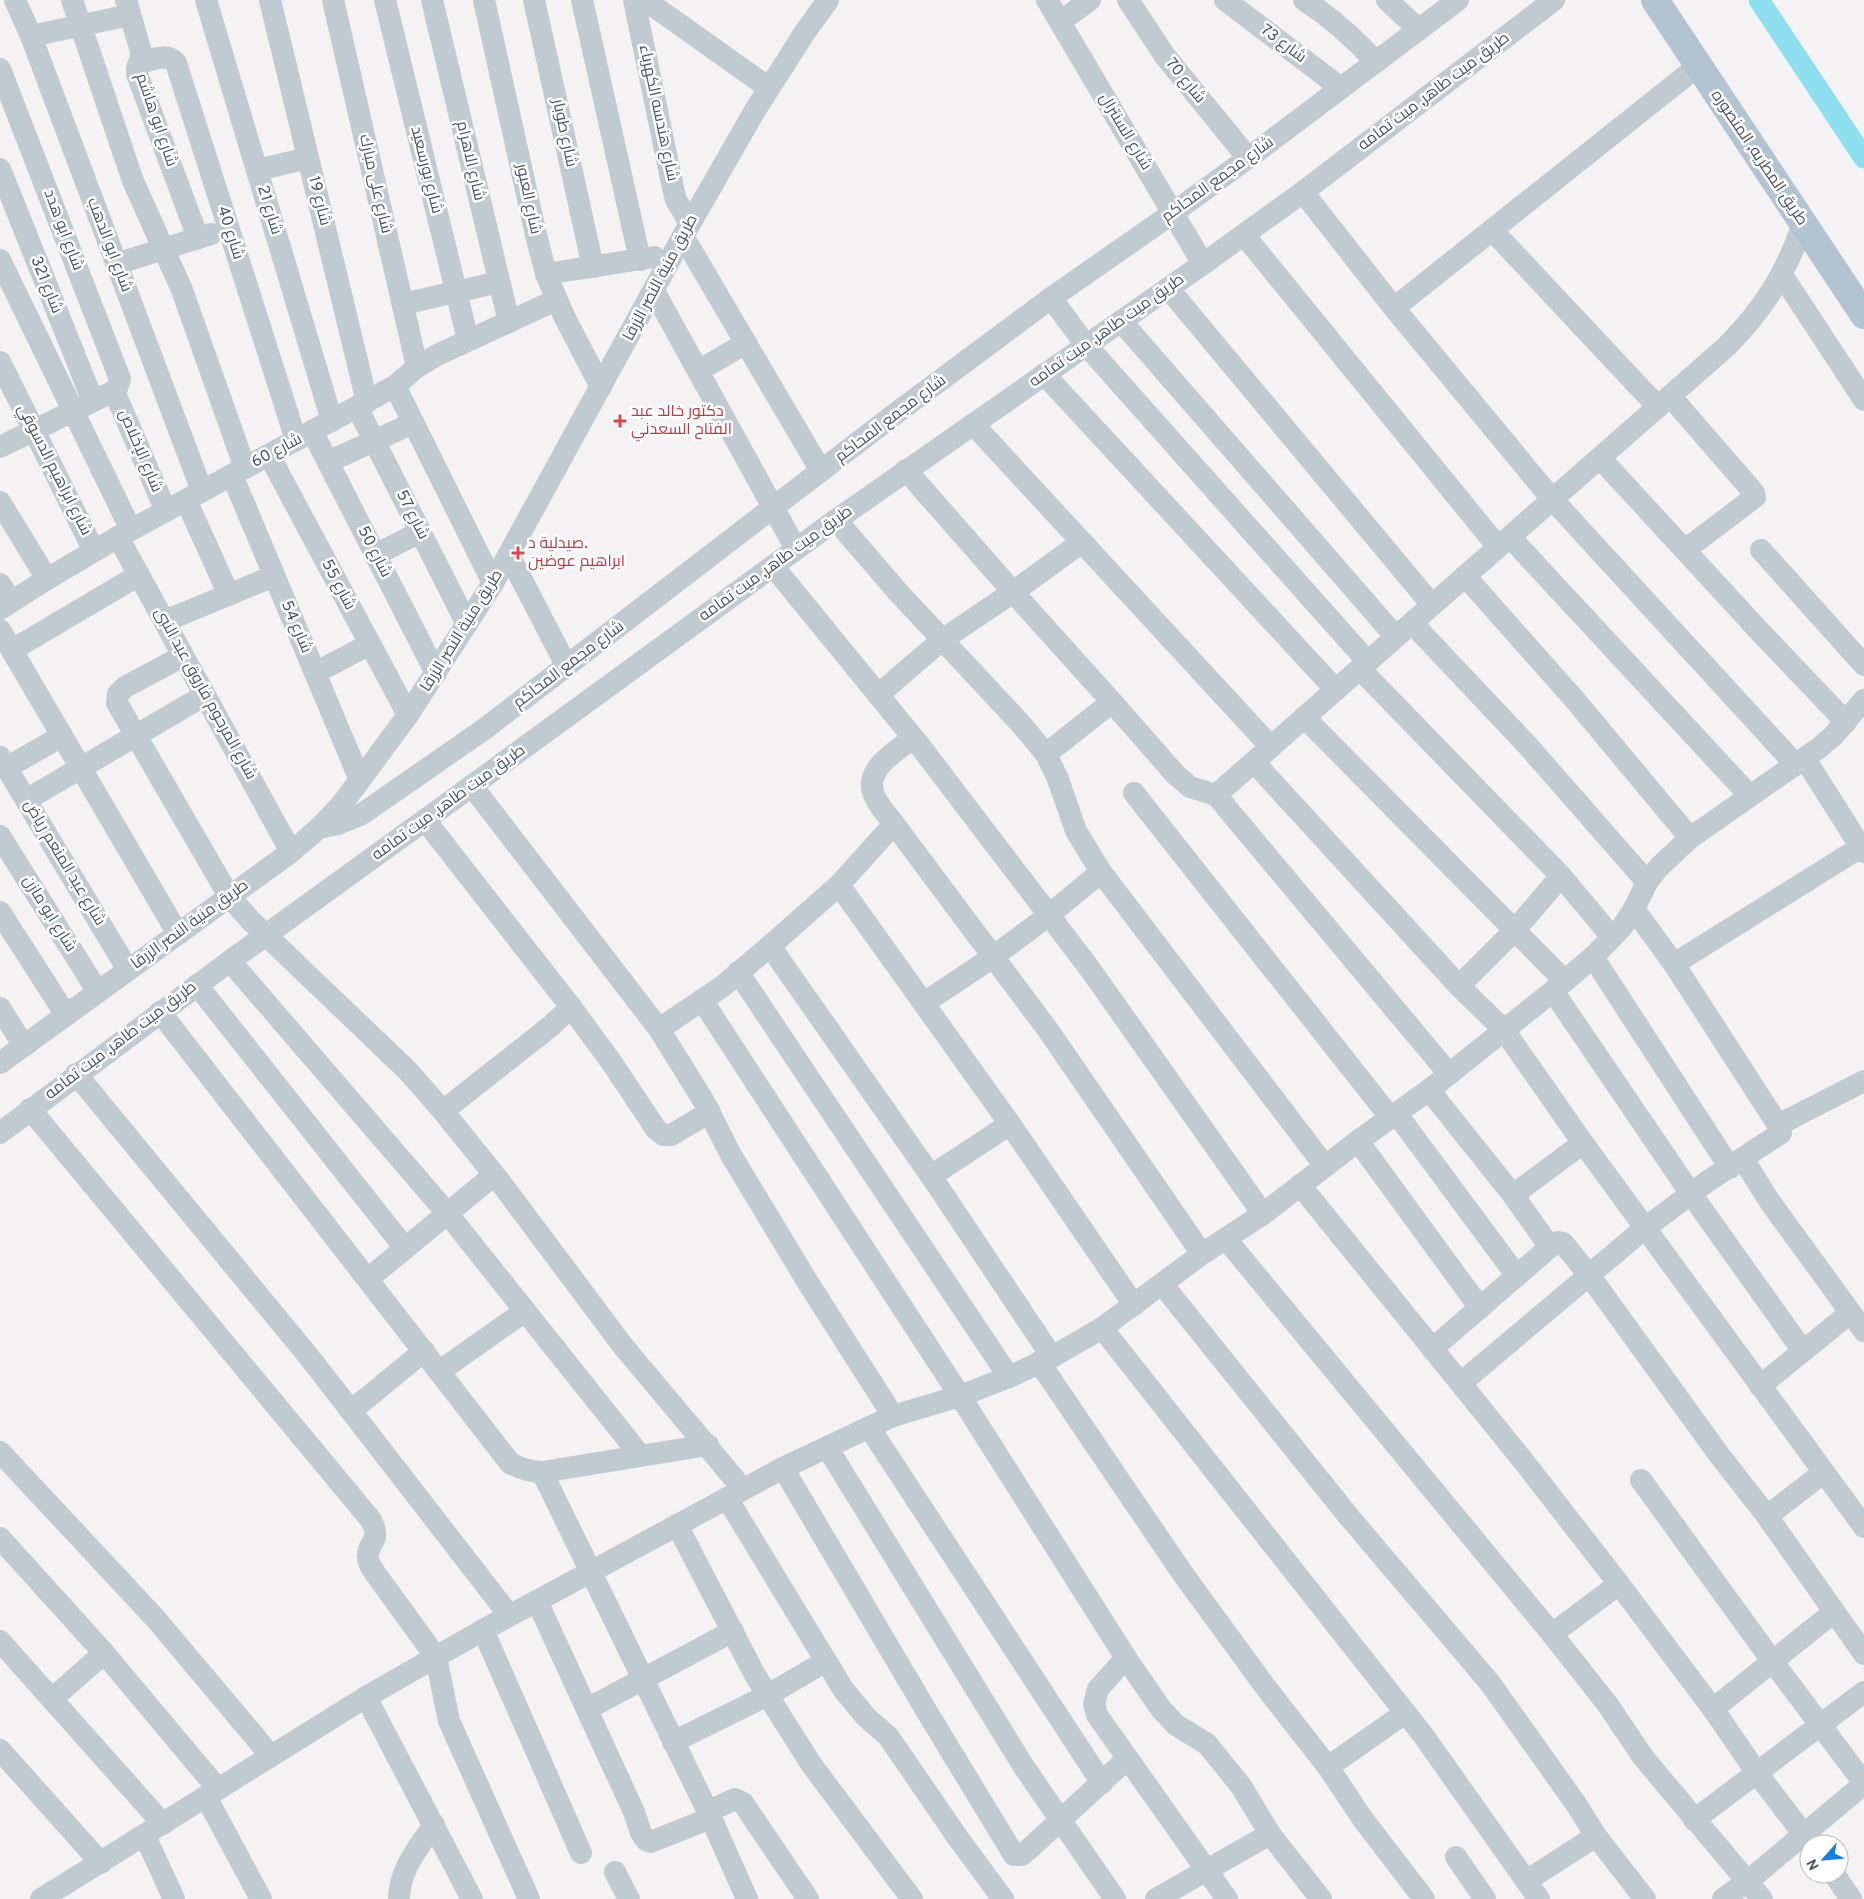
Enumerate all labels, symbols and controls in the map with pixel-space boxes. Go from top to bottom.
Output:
street label: شارع 73 [1256,20,1310,68]
street label: طريق ميت طاهر, ميت تمامه [1354,28,1514,156]
street label: شارع هندسه الكهرباء [634,43,682,183]
street label: شارع 70 [1161,54,1209,108]
street label: شارع ابو هاشم [131,71,181,169]
street label: طريق المطريه, المنصوره [1706,86,1812,230]
street label: شارع السنترال [1094,90,1156,174]
street label: شارع طوبار [547,96,581,169]
street label: شارع الاهرام [451,119,489,203]
street label: شارع بورسعيد [406,124,446,216]
street label: شارع على مبارك [354,132,396,236]
street label: شارع مجمع المحاكم [1158,133,1278,227]
street label: شارع العبور [511,161,545,236]
street label: شارع 19 [303,174,335,228]
street label: شارع 21 [252,183,286,237]
street label: شارع ابو هدد [38,187,88,273]
street label: شارع ابو الدهب [82,195,136,295]
street label: شارع 40 [212,204,248,262]
street label: طريق منية النصر الزرقا [619,211,703,345]
street label: شارع 321 [26,254,66,316]
street label: طريق ميت طاهر, ميت تمامه [1026,270,1188,392]
street label: شارع مجمع المحاكم [832,371,950,467]
street label: شارع ابراهيم الدسوقي [10,401,96,540]
place label: دكتور خالد عبد الفتاح السعدني [631,402,732,442]
street label: شارع الإخلاص [114,407,166,495]
marker: دكتور خالد عبد الفتاح السعدني [613,414,627,428]
street label: شارع 60 [248,429,306,473]
street label: شارع 57 [391,487,433,543]
street label: طريق ميت طاهر, ميت تمامه [695,502,857,626]
street label: شارع 50 [353,523,395,581]
place label: صيدلية د. ابراهيم عوضين [528,534,625,572]
marker: صيدلية د. ابراهيم عوضين [512,547,524,559]
street label: شارع 55 [316,556,360,614]
street label: طريق منية النصر الزرقا [416,566,508,696]
street label: شارع 54 [276,598,316,656]
street label: شارع المرحوم فاروق عبد النبى [149,604,261,784]
street label: شارع مجمع المحاكم [510,617,628,713]
street label: طريق ميت طاهر, ميت تمامه [368,741,530,865]
street label: شارع عبد المنعم رياض [18,796,110,930]
street label: شارع ابو مازن [18,872,80,956]
street label: طريق منية النصر الزرقا [127,876,253,974]
street label: طريق ميت طاهر, ميت تمامه [41,977,201,1105]
north arrow [1799,1834,1849,1884]
text: N [1804,1856,1824,1873]

